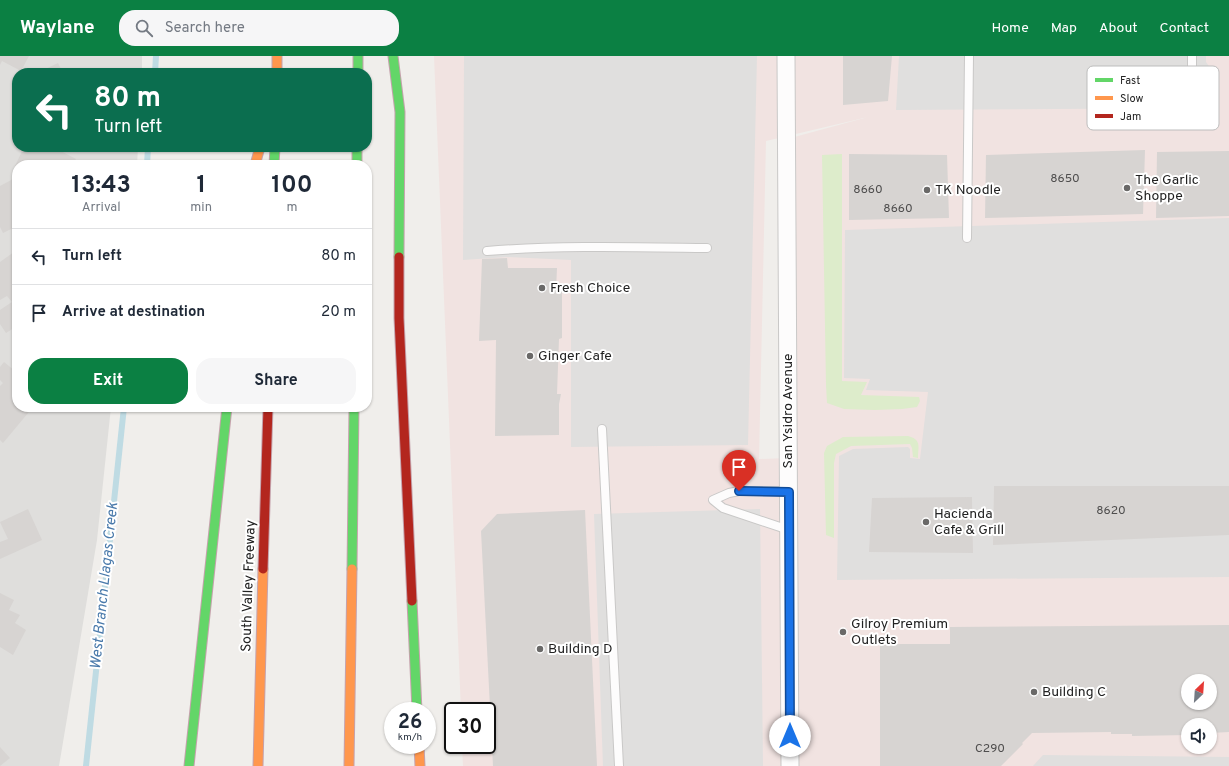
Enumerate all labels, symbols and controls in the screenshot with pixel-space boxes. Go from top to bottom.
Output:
search box [119,10,399,46]
text: Waylane [20,16,95,40]
icon: search [133,17,155,39]
text: Search here [165,19,245,38]
text: Home [992,20,1029,37]
text: Map [1051,20,1077,37]
text: About [1099,20,1138,37]
text: Contact [1160,20,1209,37]
legend [1087,66,1219,130]
text: Fast [1120,74,1140,88]
text: 80 m [94,81,161,117]
icon: left [28,84,80,136]
text: Slow [1120,92,1143,106]
text: Jam [1120,110,1141,124]
text: Turn left [94,116,162,139]
text: 13:43 [71,171,131,201]
text: 1 [196,171,206,201]
text: 100 [271,171,313,201]
house number: 8650 [1050,171,1080,187]
place label: The Garlic Shoppe [1135,172,1199,205]
house number: 8660 [853,182,883,198]
place label: TK Noodle [935,182,1001,199]
marker: The Garlic Shoppe [1122,183,1132,193]
marker: TK Noodle [922,185,932,195]
text: Arrival [82,200,121,216]
text: min [190,200,212,216]
text: m [286,200,297,216]
house number: 8660 [883,201,913,217]
icon: left [28,246,50,268]
text: Turn left [62,247,122,266]
text: 80 m [321,247,356,266]
place label: Fresh Choice [550,280,630,297]
marker: Fresh Choice [537,283,547,293]
icon: arrive [28,302,50,324]
text: Arrive at destination [62,303,205,322]
text: 20 m [321,303,356,322]
place label: Ginger Cafe [538,348,612,365]
marker: Ginger Cafe [525,351,535,361]
street label: San Ysidro Avenue [780,354,797,468]
button: Exit [28,358,188,404]
button: Share [196,358,356,404]
pin [722,450,756,491]
icon: arrive [728,456,750,478]
water label: West Branch Llagas Creek [87,501,123,670]
house number: 8620 [1096,503,1126,519]
place label: Hacienda Cafe & Grill [934,506,1004,539]
marker: Hacienda Cafe & Grill [921,517,931,527]
street label: South Valley Freeway [238,520,260,652]
place label: Gilroy Premium Outlets [851,616,948,649]
marker: Gilroy Premium Outlets [838,627,848,637]
place label: Building D [548,641,613,658]
marker: Building D [535,644,545,654]
north arrow [1181,674,1217,710]
map controls [1181,674,1217,754]
place label: Building C [1042,684,1106,701]
marker: Building C [1029,687,1039,697]
speed limit sign: 30 [444,702,496,754]
text: 26 [398,710,422,736]
position arrow [769,715,811,757]
button: sound [1181,718,1217,754]
text: km/h [398,731,422,744]
house number: C290 [975,741,1005,757]

